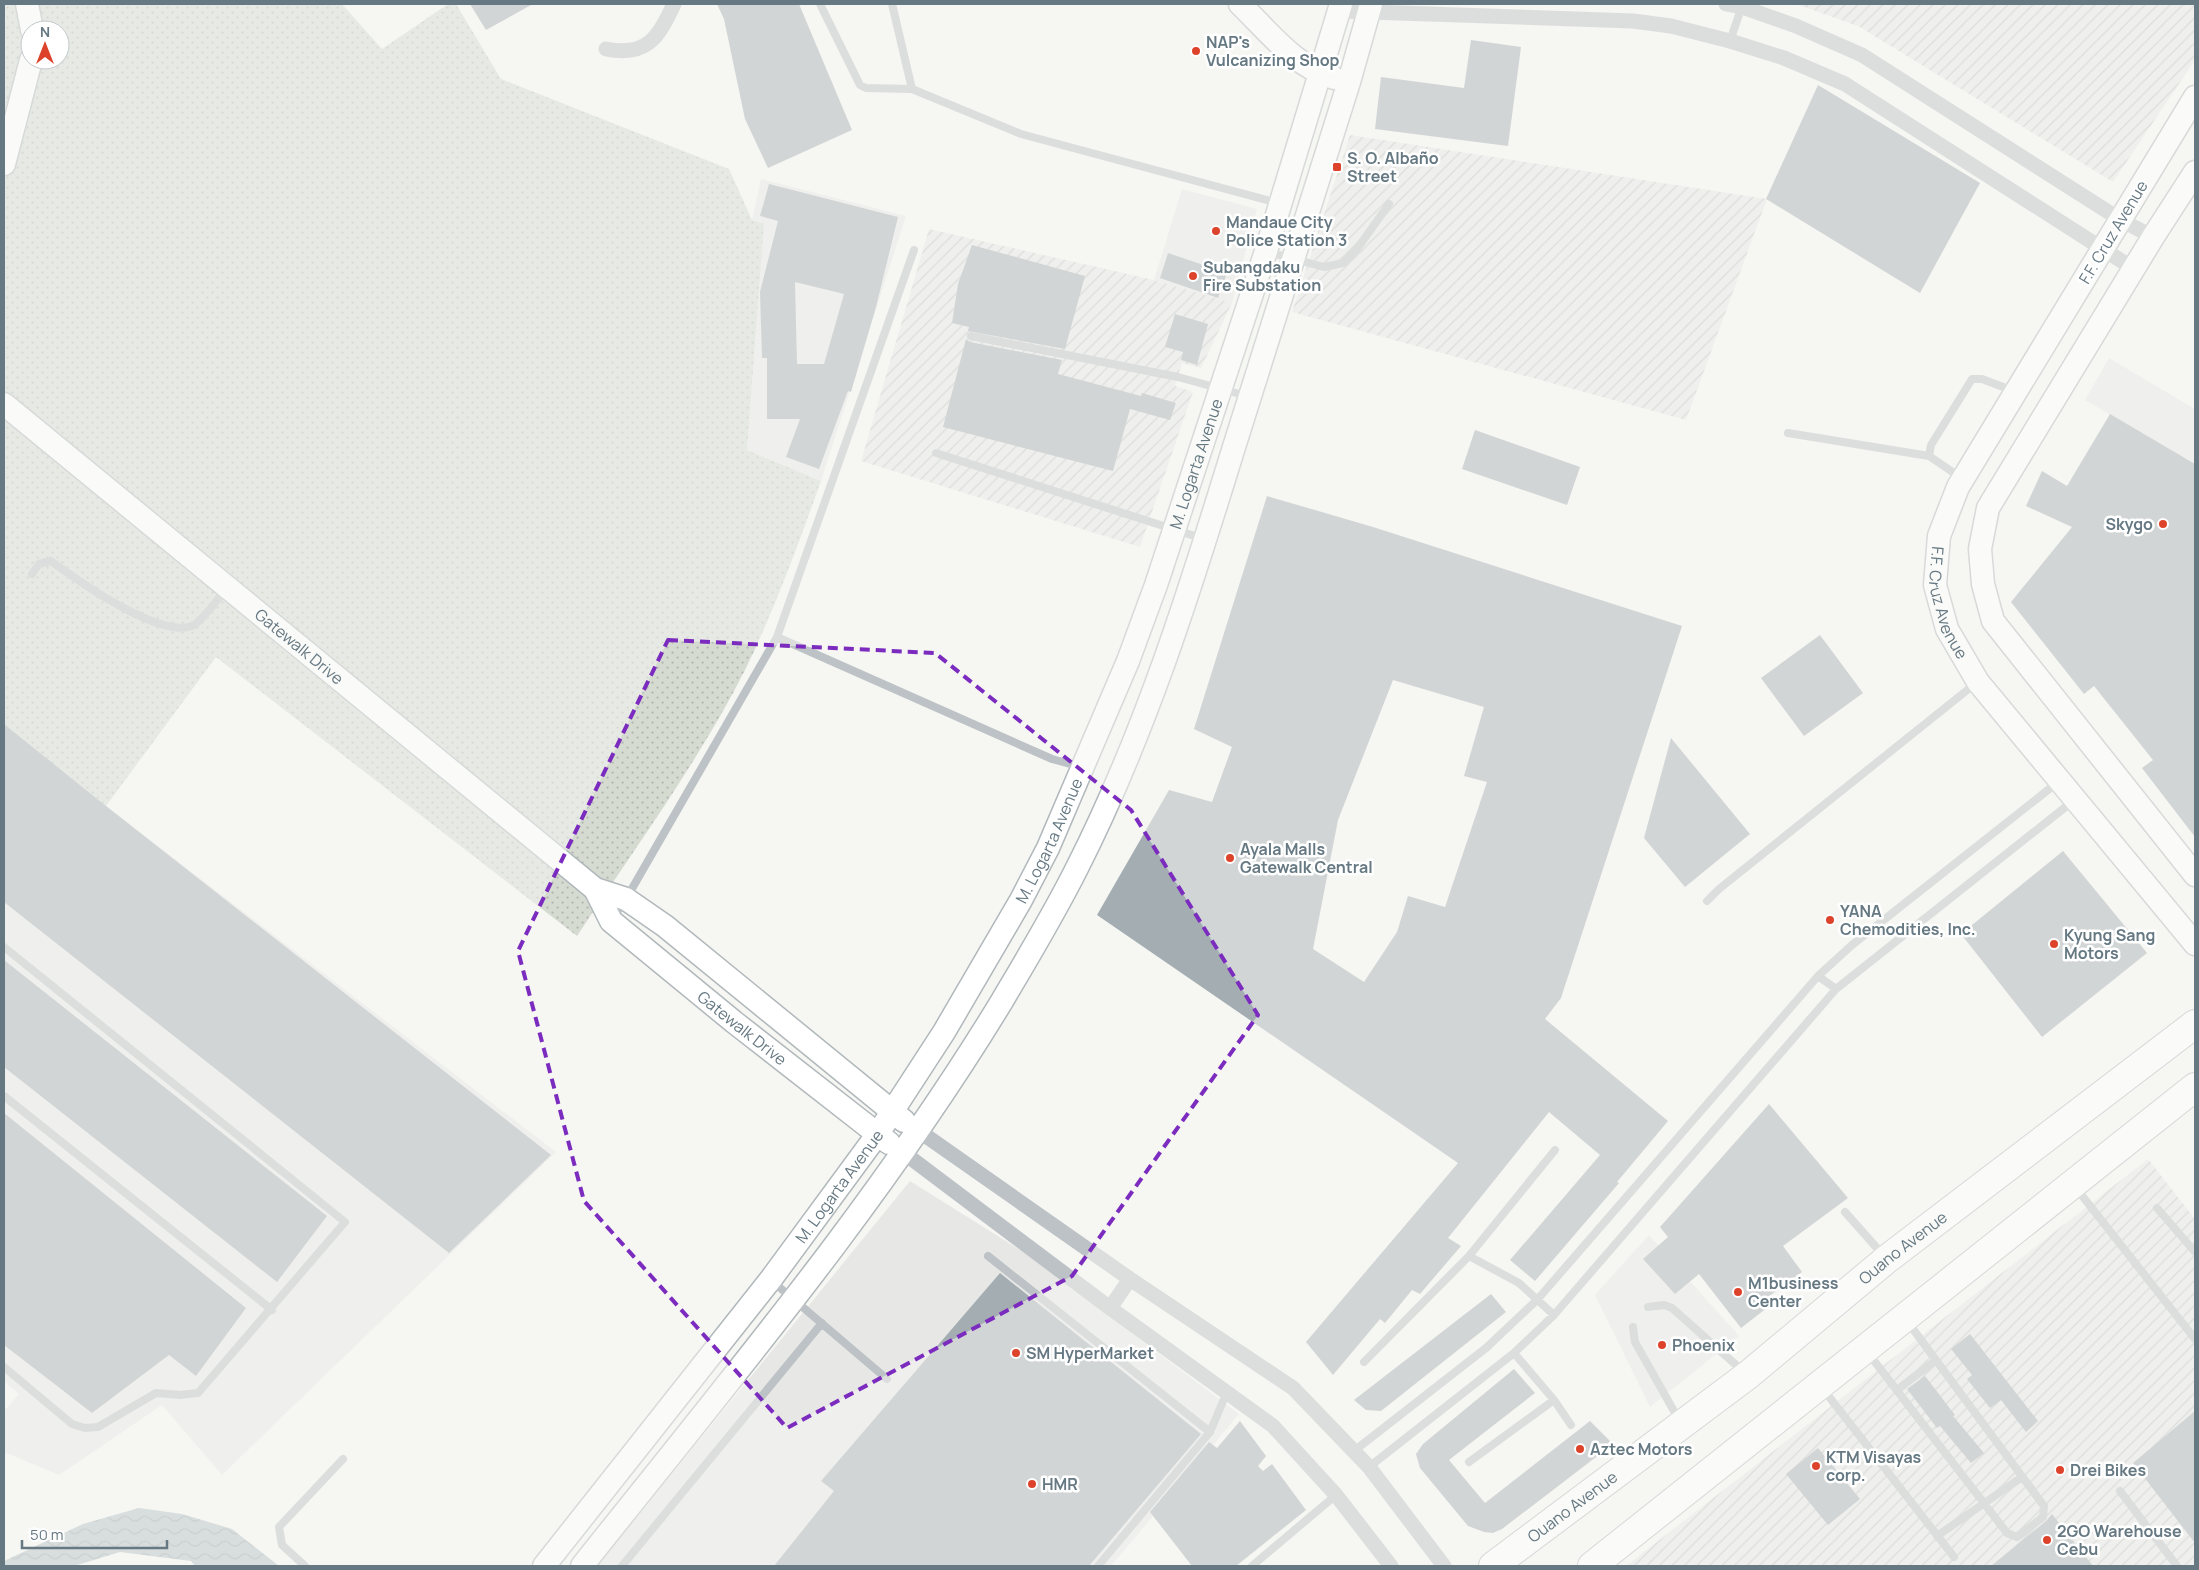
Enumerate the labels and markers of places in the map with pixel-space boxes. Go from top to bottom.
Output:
place label: NAP's Vulcanizing Shop [1206,31,1340,71]
marker: NAP's Vulcanizing Shop [1190,45,1202,57]
place label: S. O. Albaño Street [1347,147,1439,187]
marker: S. O. Albaño Street [1331,161,1343,173]
place label: Mandaue City Police Station 3 [1226,211,1347,251]
marker: Mandaue City Police Station 3 [1210,225,1222,237]
place label: Subangdaku Fire Substation [1203,256,1321,296]
marker: Subangdaku Fire Substation [1187,270,1199,282]
place label: Skygo [2105,513,2153,535]
marker: Skygo [2157,518,2169,530]
place label: Ayala Malls Gatewalk Central [1240,838,1373,878]
marker: Ayala Malls Gatewalk Central [1224,852,1236,864]
place label: YANA Chemodities, Inc. [1840,900,1976,940]
marker: YANA Chemodities, Inc. [1824,914,1836,926]
place label: Kyung Sang Motors [2064,924,2155,964]
marker: Kyung Sang Motors [2048,938,2060,950]
place label: M1business Center [1748,1272,1839,1312]
marker: M1business Center [1732,1286,1744,1298]
place label: Phoenix [1672,1334,1735,1356]
marker: Phoenix [1656,1339,1668,1351]
place label: SM HyperMarket [1026,1342,1154,1364]
marker: SM HyperMarket [1010,1347,1022,1359]
place label: Aztec Motors [1590,1438,1693,1460]
marker: Aztec Motors [1574,1443,1586,1455]
place label: KTM Visayas corp. [1826,1446,1922,1486]
place label: Drei Bikes [2070,1459,2146,1481]
marker: KTM Visayas corp. [1810,1460,1822,1472]
marker: Drei Bikes [2054,1464,2066,1476]
place label: HMR [1042,1473,1078,1495]
marker: HMR [1026,1478,1038,1490]
place label: 2GO Warehouse Cebu [2057,1520,2182,1560]
marker: 2GO Warehouse Cebu [2041,1534,2053,1546]

